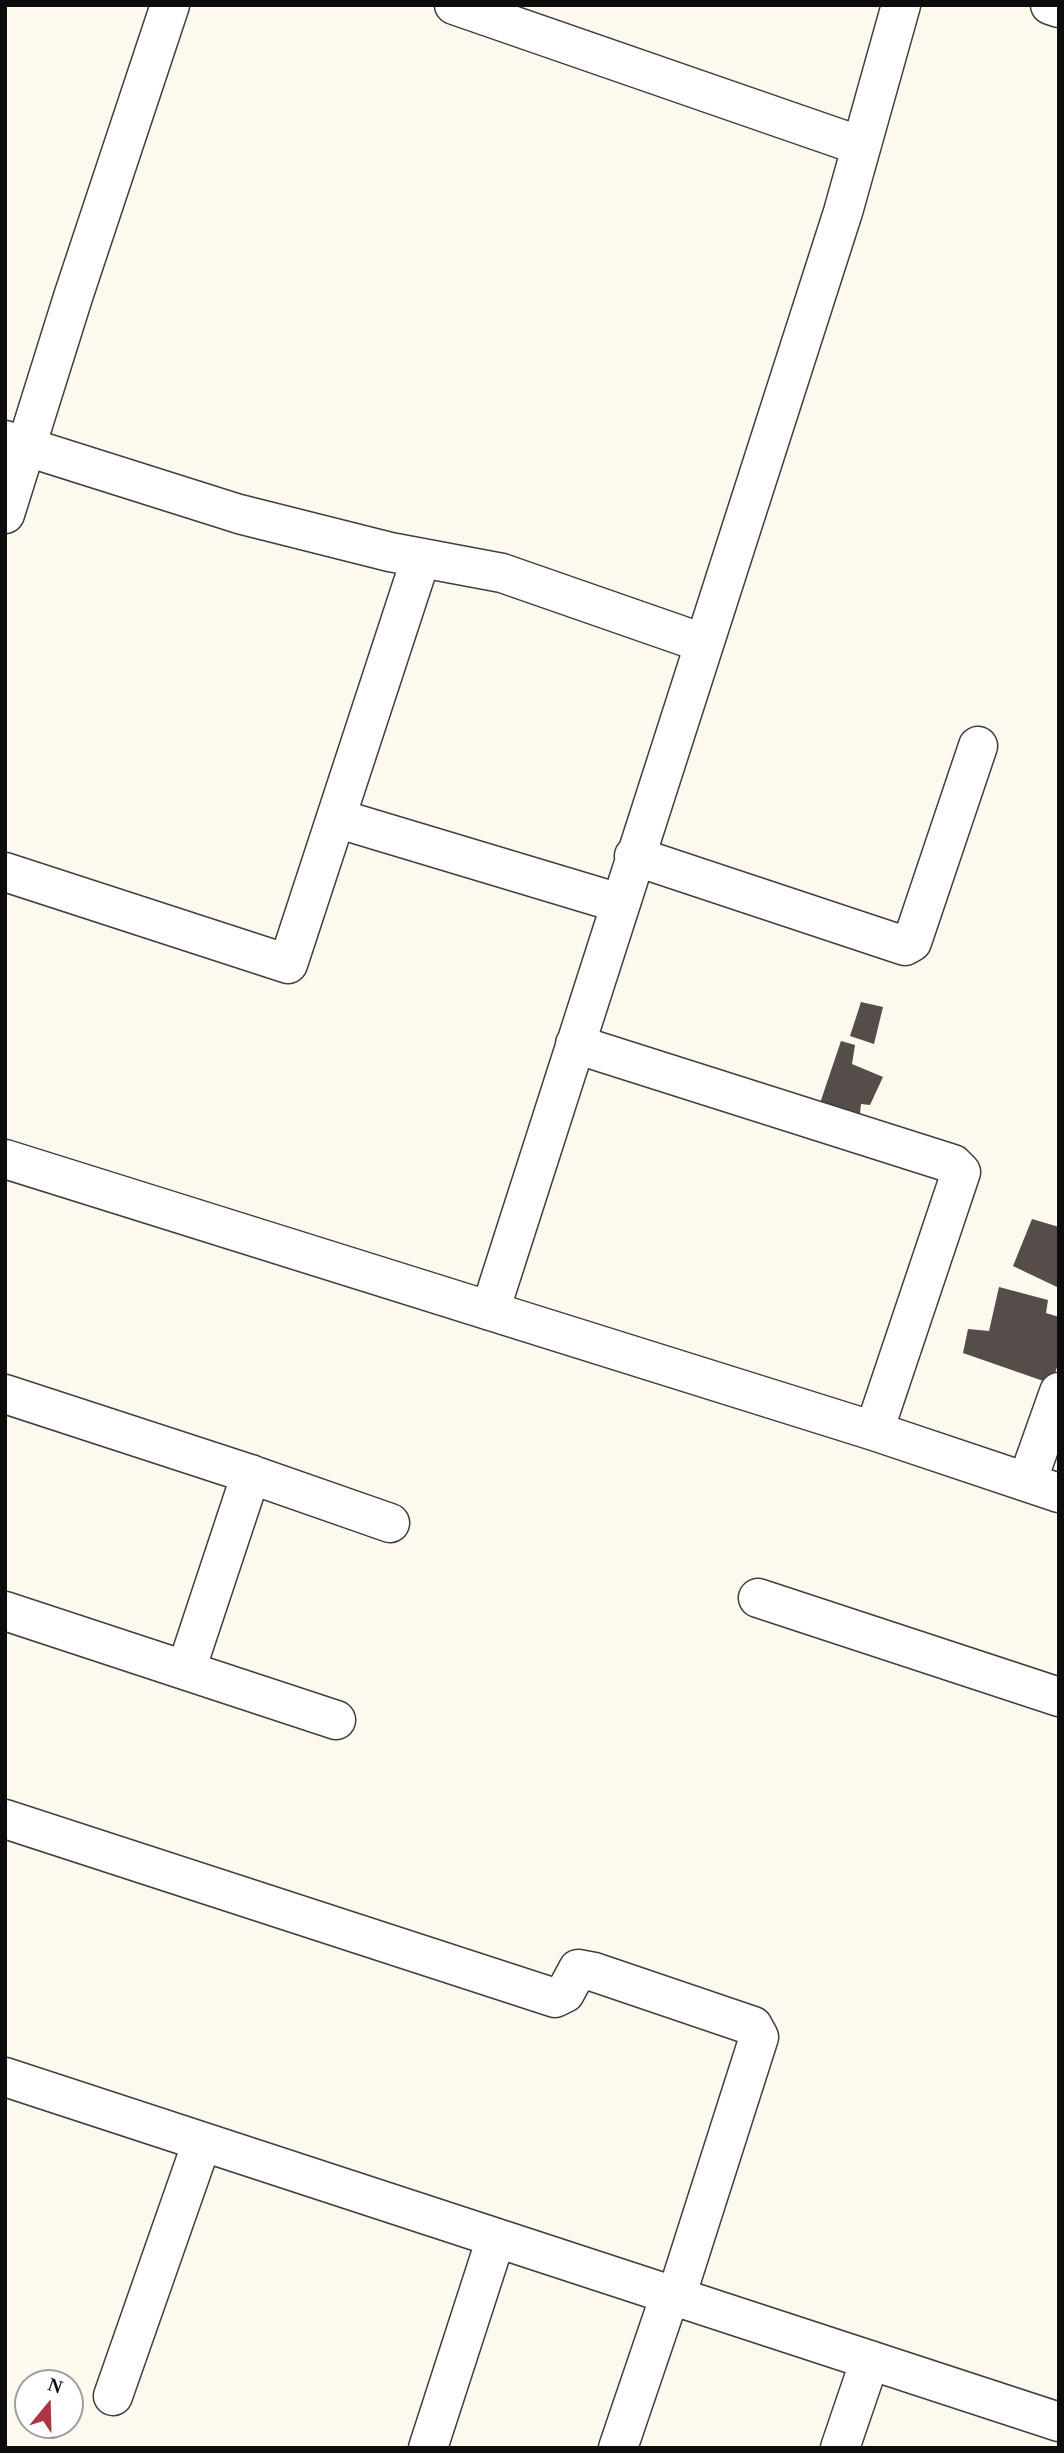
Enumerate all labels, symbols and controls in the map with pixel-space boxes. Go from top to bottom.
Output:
north arrow [14,2369,84,2439]
text: N [45,2373,65,2398]

